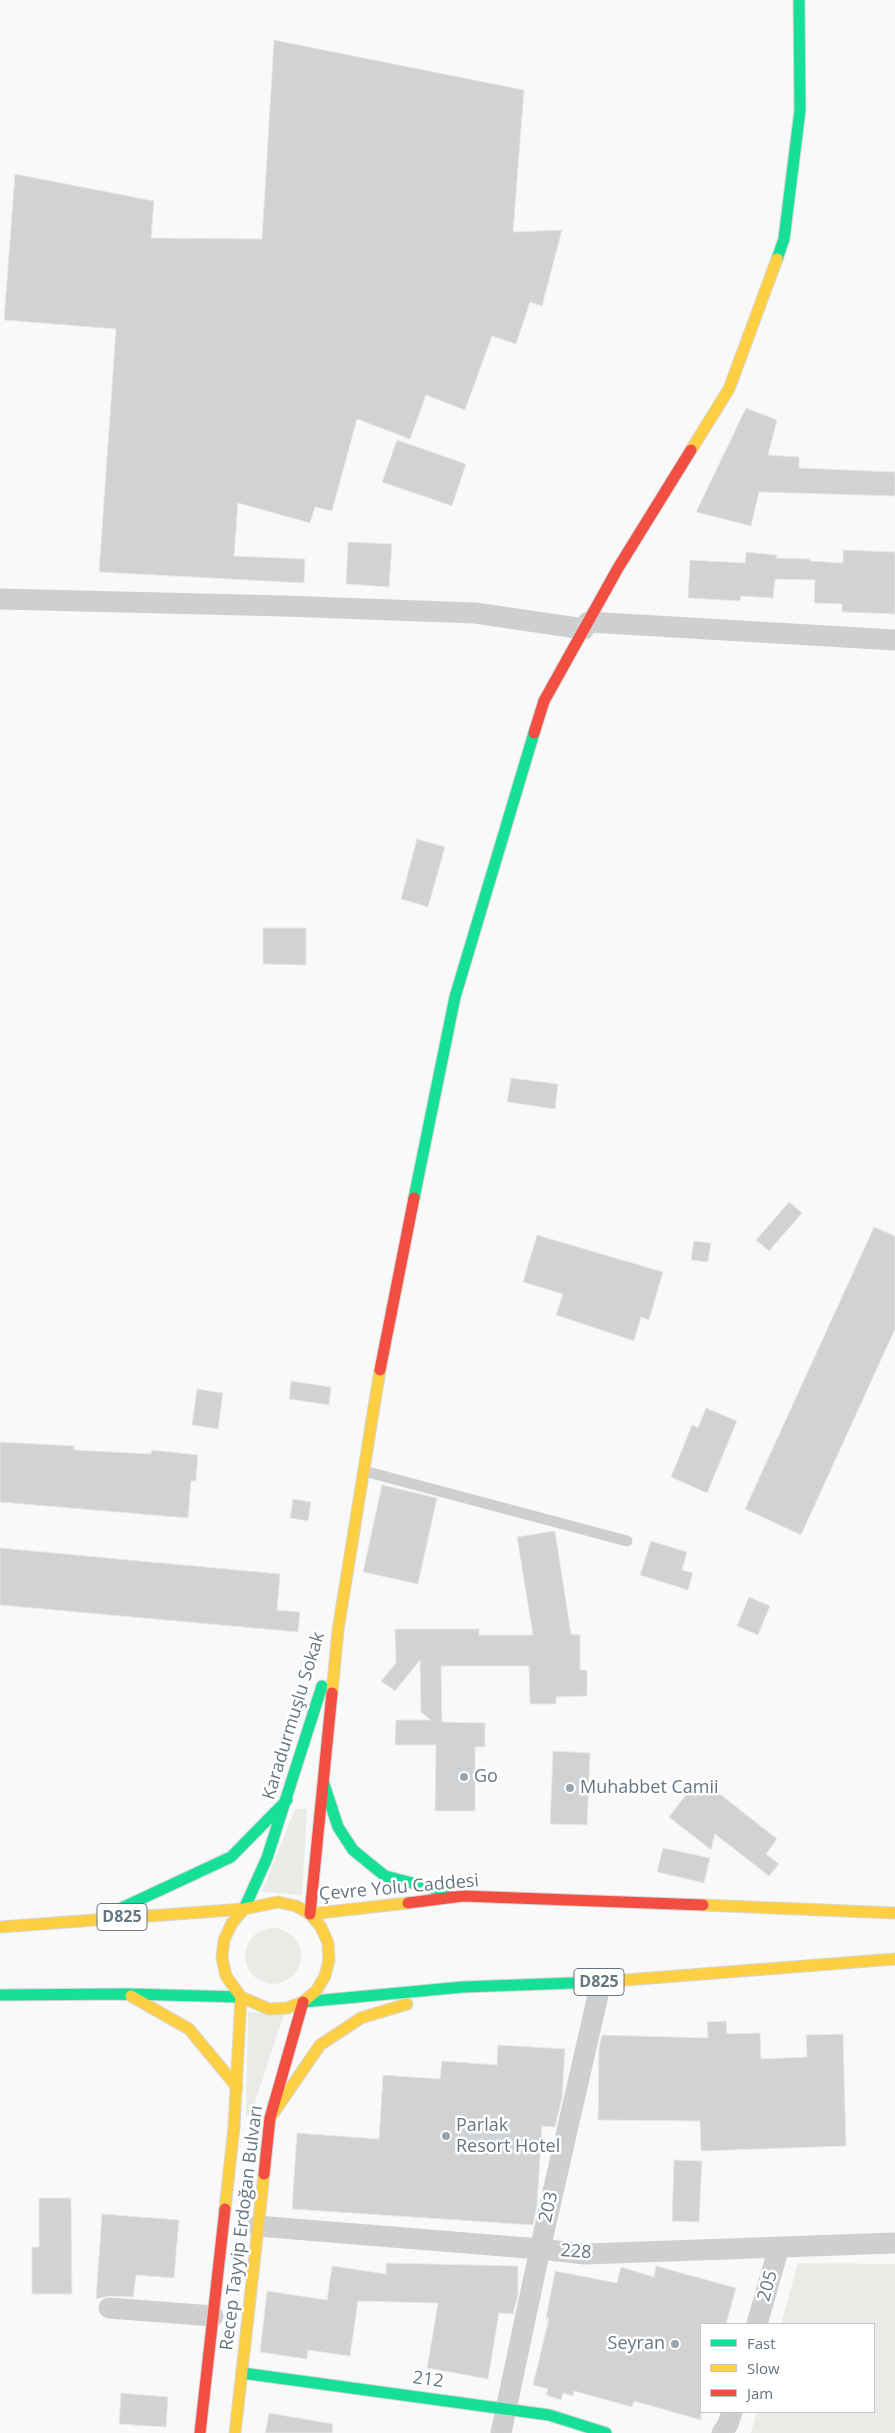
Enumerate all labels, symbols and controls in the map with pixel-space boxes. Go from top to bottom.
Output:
street label: Karadurmuşlu Sokak [258,1630,330,1802]
place label: Go [474,1766,498,1788]
marker: Go [458,1771,470,1783]
place label: Muhabbet Camii [580,1777,719,1799]
marker: Muhabbet Camii [564,1782,576,1794]
street label: Çevre Yolu Caddesi [318,1870,480,1906]
road number: D825 [97,1904,147,1930]
road number: D825 [574,1968,624,1995]
street label: Recep Tayyip Erdoğan Bulvarı [216,2104,268,2352]
place label: Parlak Resort Hotel [456,2115,560,2158]
marker: Parlak Resort Hotel [440,2130,452,2142]
street label: 203 [535,2190,563,2224]
street label: 228 [560,2240,592,2264]
street label: 205 [753,2268,783,2304]
legend [700,2323,875,2413]
place label: Seyran [608,2333,665,2355]
text: Fast [747,2333,776,2353]
marker: Seyran [669,2338,681,2350]
text: Slow [747,2358,780,2378]
street label: 212 [411,2367,445,2393]
text: Jam [747,2383,773,2403]

